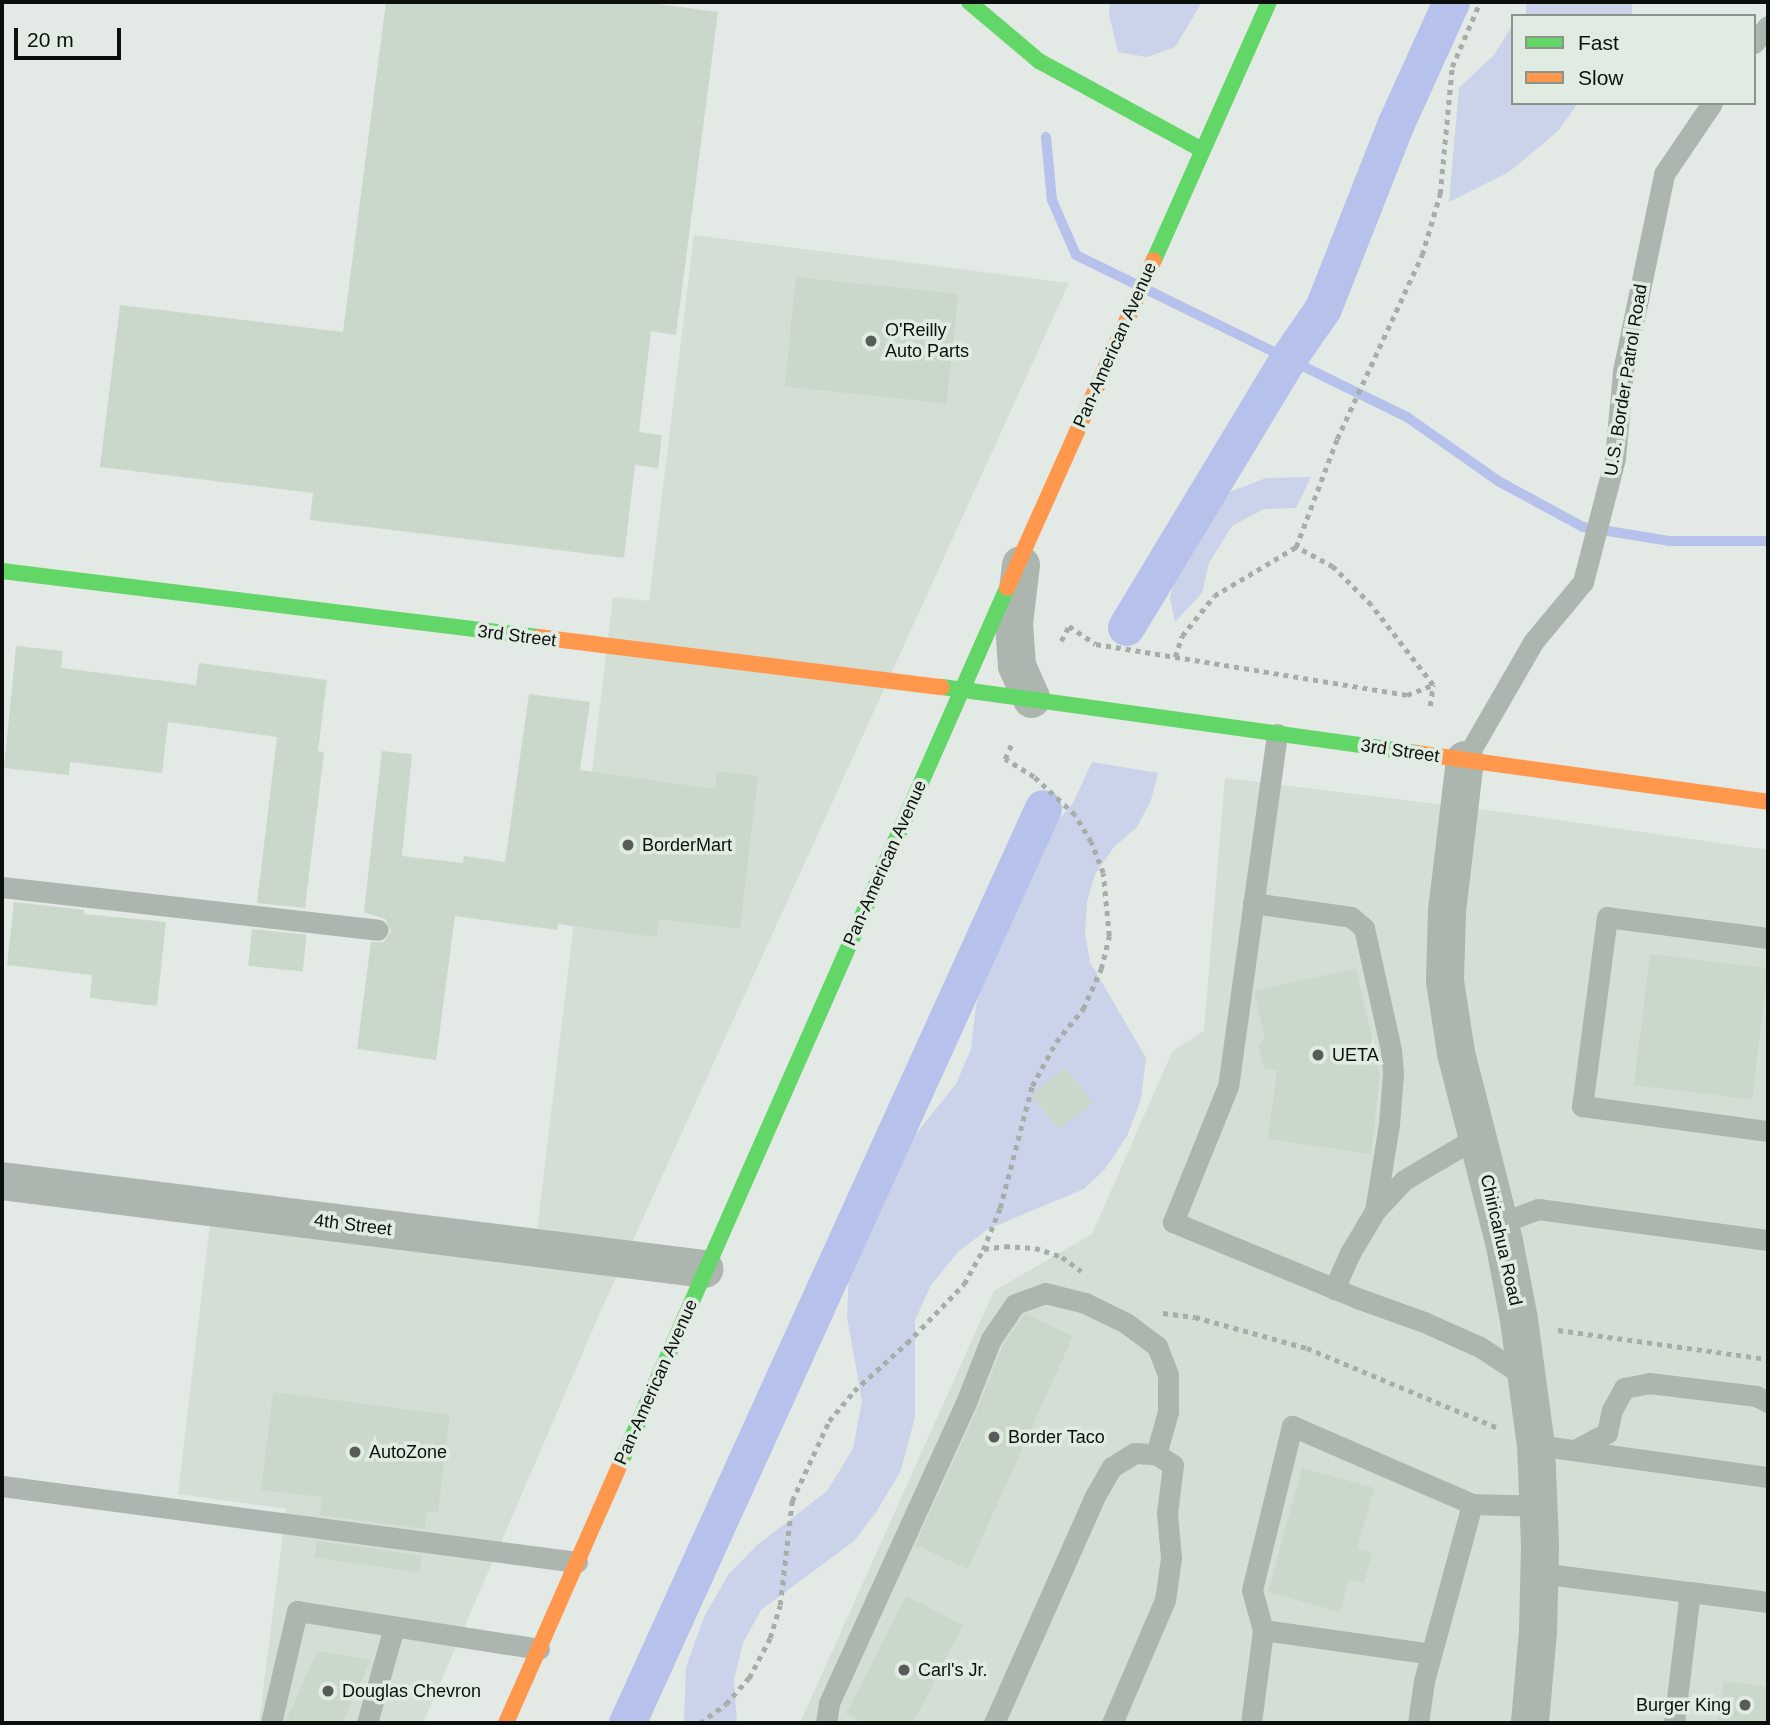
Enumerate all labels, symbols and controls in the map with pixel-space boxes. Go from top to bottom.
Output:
scale bar [18,14,124,58]
legend [1511,14,1756,105]
text: 20 m [27,28,74,51]
text: Fast [1578,31,1619,54]
text: Slow [1578,66,1624,89]
street label: Pan-American Avenue [1069,258,1161,432]
street label: U.S. Border Patrol Road [1600,282,1652,478]
place label: O'Reilly Auto Parts [885,320,969,362]
marker: O'Reilly Auto Parts [863,333,879,349]
street label: 3rd Street [476,620,558,652]
street label: 3rd Street [1359,735,1441,767]
street label: Pan-American Avenue [839,776,931,950]
place label: BorderMart [642,834,732,856]
marker: BorderMart [620,837,636,853]
place label: UETA [1332,1044,1379,1066]
marker: UETA [1310,1047,1326,1063]
street label: Chiricahua Road [1475,1172,1527,1308]
street label: 4th Street [313,1210,393,1240]
street label: Pan-American Avenue [610,1295,702,1469]
place label: Border Taco [1008,1426,1105,1448]
marker: Border Taco [986,1429,1002,1445]
place label: AutoZone [369,1441,447,1463]
marker: AutoZone [347,1444,363,1460]
place label: Carl's Jr. [918,1659,987,1681]
marker: Carl's Jr. [896,1662,912,1678]
place label: Douglas Chevron [342,1680,481,1702]
marker: Douglas Chevron [320,1683,336,1699]
place label: Burger King [1636,1694,1731,1716]
marker: Burger King [1737,1697,1753,1713]

